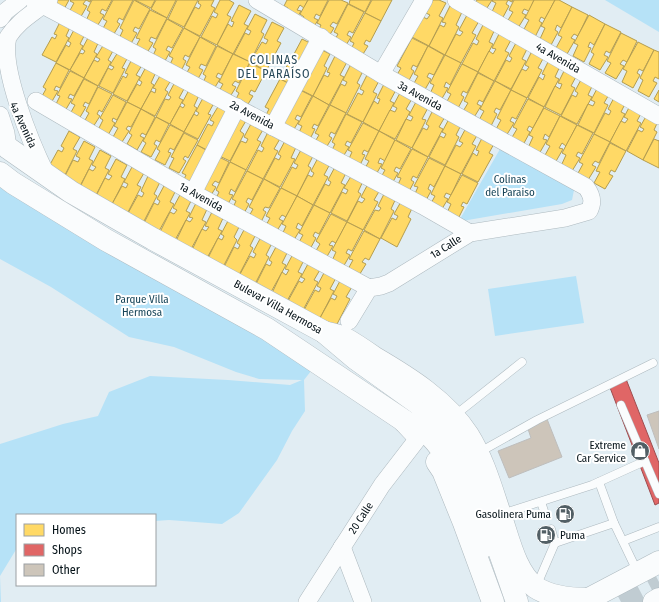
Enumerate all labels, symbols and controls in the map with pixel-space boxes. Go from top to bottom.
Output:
street label: 4a Avenida [533,40,583,76]
district label: COLINAS DEL PARAÍSO [237,53,311,81]
street label: 3a Avenida [395,78,445,114]
street label: 2a Avenida [227,98,277,132]
street label: 4a Avenida [7,100,39,150]
park label: Colinas del Paraiso [485,173,535,199]
street label: 1a Avenida [177,180,225,214]
street label: 1a Calle [428,232,464,262]
street label: Bulevar Villa Hermosa [232,277,324,337]
park label: Parque Villa Hermosa [115,293,169,319]
place label: Extreme Car Service [576,439,626,465]
shop icon: Extreme Car Service [629,440,651,462]
street label: 20 Calle [346,500,376,536]
fuel station icon: Gasolinera Puma [554,503,576,525]
place label: Gasolinera Puma [475,508,551,521]
legend [16,514,156,586]
text: Homes [52,523,86,537]
fuel station icon: Puma [535,524,557,546]
place label: Puma [560,529,585,542]
text: Shops [52,543,82,557]
text: Other [52,563,81,577]

